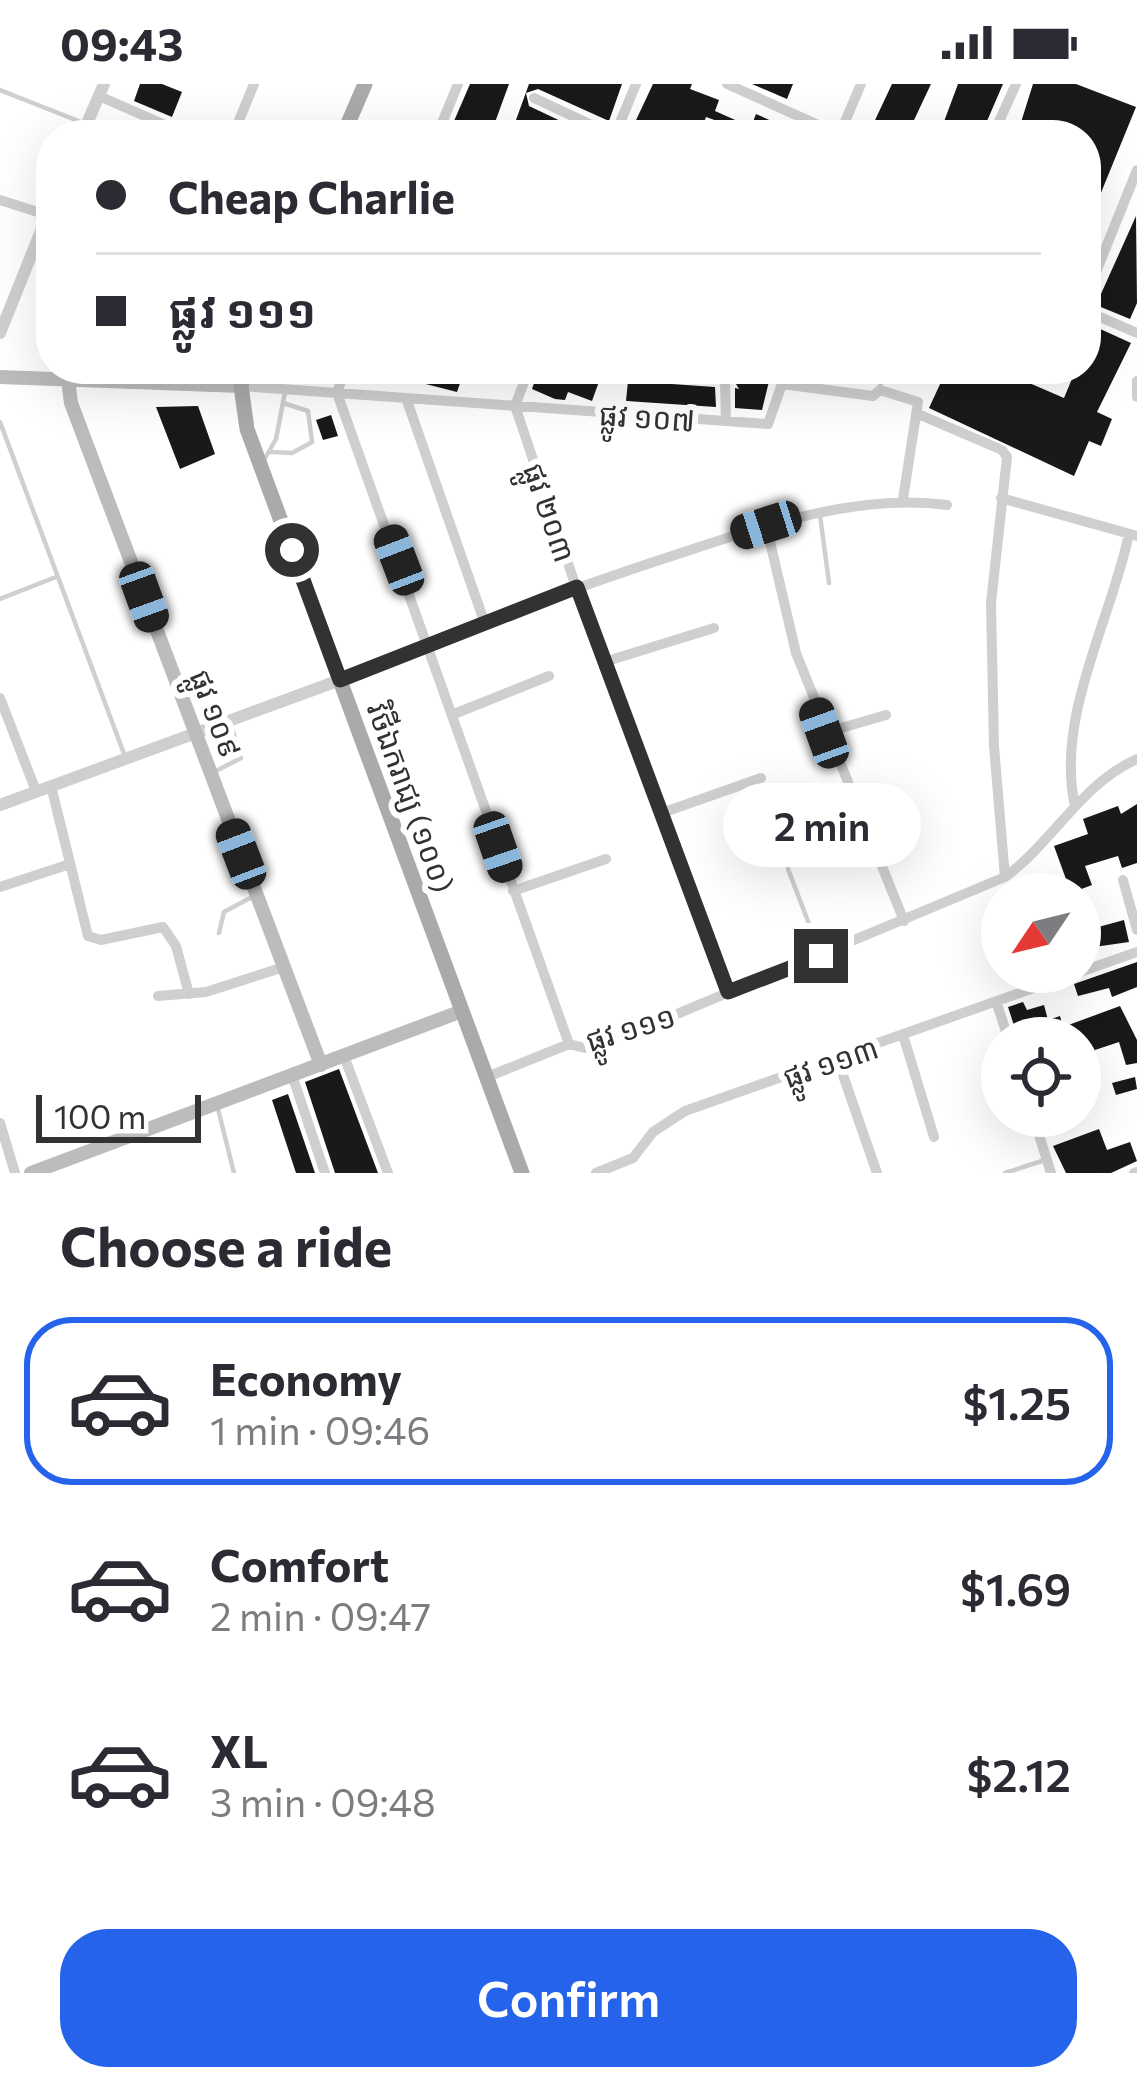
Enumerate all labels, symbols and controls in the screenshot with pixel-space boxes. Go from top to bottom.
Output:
text: 09:43 [60,15,183,70]
text: Cheap Charlie [168,168,455,223]
text: ផ្លូវ ១១១ [168,282,316,337]
street label: ផ្លូវ ១០៧ [597,394,696,448]
street label: ផ្លូវ ២០៣ [508,458,585,569]
car [726,497,806,553]
car [369,520,429,600]
route start [265,523,319,577]
car [115,557,173,637]
street label: ផ្លូវ ១០៩ [174,664,251,766]
car [795,693,853,773]
street label: វិថីឯករាជ្យ (១០០) [359,697,463,898]
callout: 2 min [722,782,920,866]
text: 2 min [774,801,870,849]
car [469,807,527,887]
car [211,814,271,894]
north arrow [981,873,1101,993]
map controls [981,873,1101,1137]
route end [794,929,848,983]
street label: ផ្លូវ ១១១ [581,996,682,1068]
button: locate [981,1017,1101,1137]
street label: ផ្លូវ ១១៣ [777,1027,886,1104]
scale bar [36,1089,201,1142]
text: 100 m [54,1095,146,1136]
text: Choose a ride [60,1212,392,1278]
icon: car [66,1347,174,1455]
text: Economy [210,1350,402,1405]
text: $1.25 [962,1374,1071,1429]
text: 1 min · 09:46 [210,1405,430,1453]
icon: car [66,1533,174,1641]
text: Comfort [210,1536,389,1591]
text: $1.69 [960,1560,1071,1615]
text: 2 min · 09:47 [210,1591,431,1639]
icon: car [66,1719,174,1827]
text: XL [210,1722,268,1777]
text: $2.12 [966,1746,1071,1801]
text: 3 min · 09:48 [210,1777,436,1825]
button: Confirm [60,1929,1077,2067]

